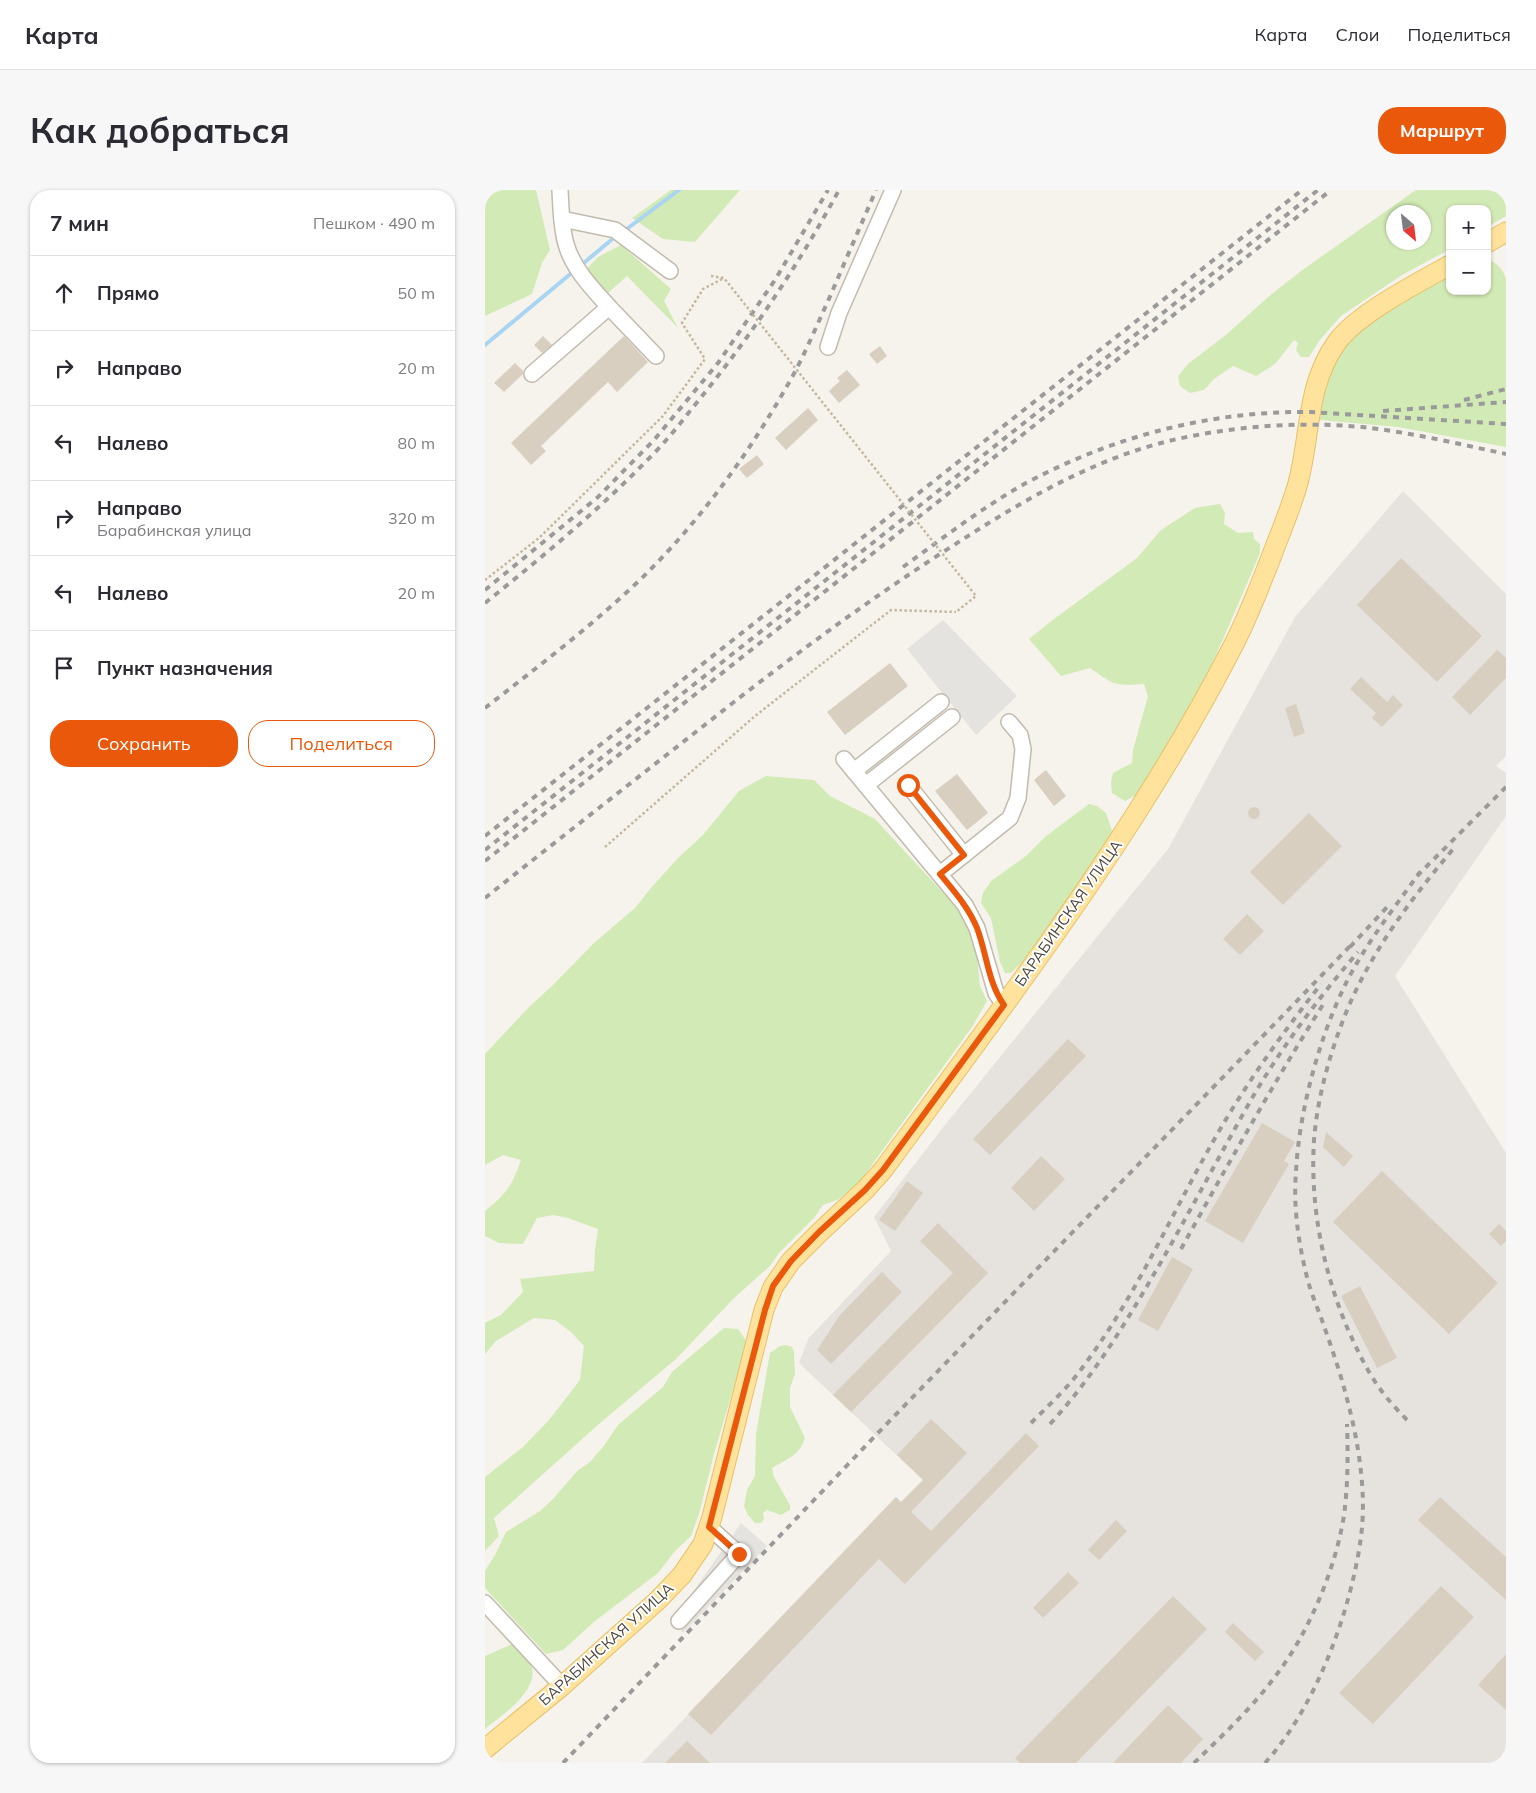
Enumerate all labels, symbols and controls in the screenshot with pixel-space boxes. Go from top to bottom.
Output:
text: Карта [25,20,99,50]
text: Карта [1255,23,1307,46]
text: Слои [1335,23,1380,46]
text: Поделиться [1408,23,1511,46]
button: Маршрут [1378,107,1506,154]
text: Как добраться [30,108,290,152]
north arrow [1386,205,1431,250]
map controls [1446,205,1491,295]
button: + [1446,205,1491,250]
text: 7 мин [50,210,109,236]
text: Пешком · 490 m [313,213,435,233]
button: − [1446,250,1491,295]
icon: ahead [50,279,78,307]
text: Прямо [97,281,159,305]
text: 50 m [398,283,435,303]
icon: right [50,354,78,382]
text: Направо [97,356,182,380]
text: 20 m [398,358,435,378]
icon: left [50,429,78,457]
text: Налево [97,431,169,455]
text: 80 m [398,433,435,453]
text: Направо [97,496,182,520]
icon: right [50,504,78,532]
text: 320 m [388,508,435,528]
text: Барабинская улица [97,520,252,540]
icon: left [50,579,78,607]
text: Налево [97,581,169,605]
text: 20 m [398,583,435,603]
icon: arrive [50,654,78,682]
text: Пункт назначения [97,656,273,680]
button: Сохранить [50,720,238,767]
button: Поделиться [248,720,435,767]
route start [897,774,920,797]
street label: БАРАБИНСКАЯ УЛИЦА [1010,836,1126,990]
route end [728,1543,751,1566]
street label: БАРАБИНСКАЯ УЛИЦА [535,1579,677,1709]

